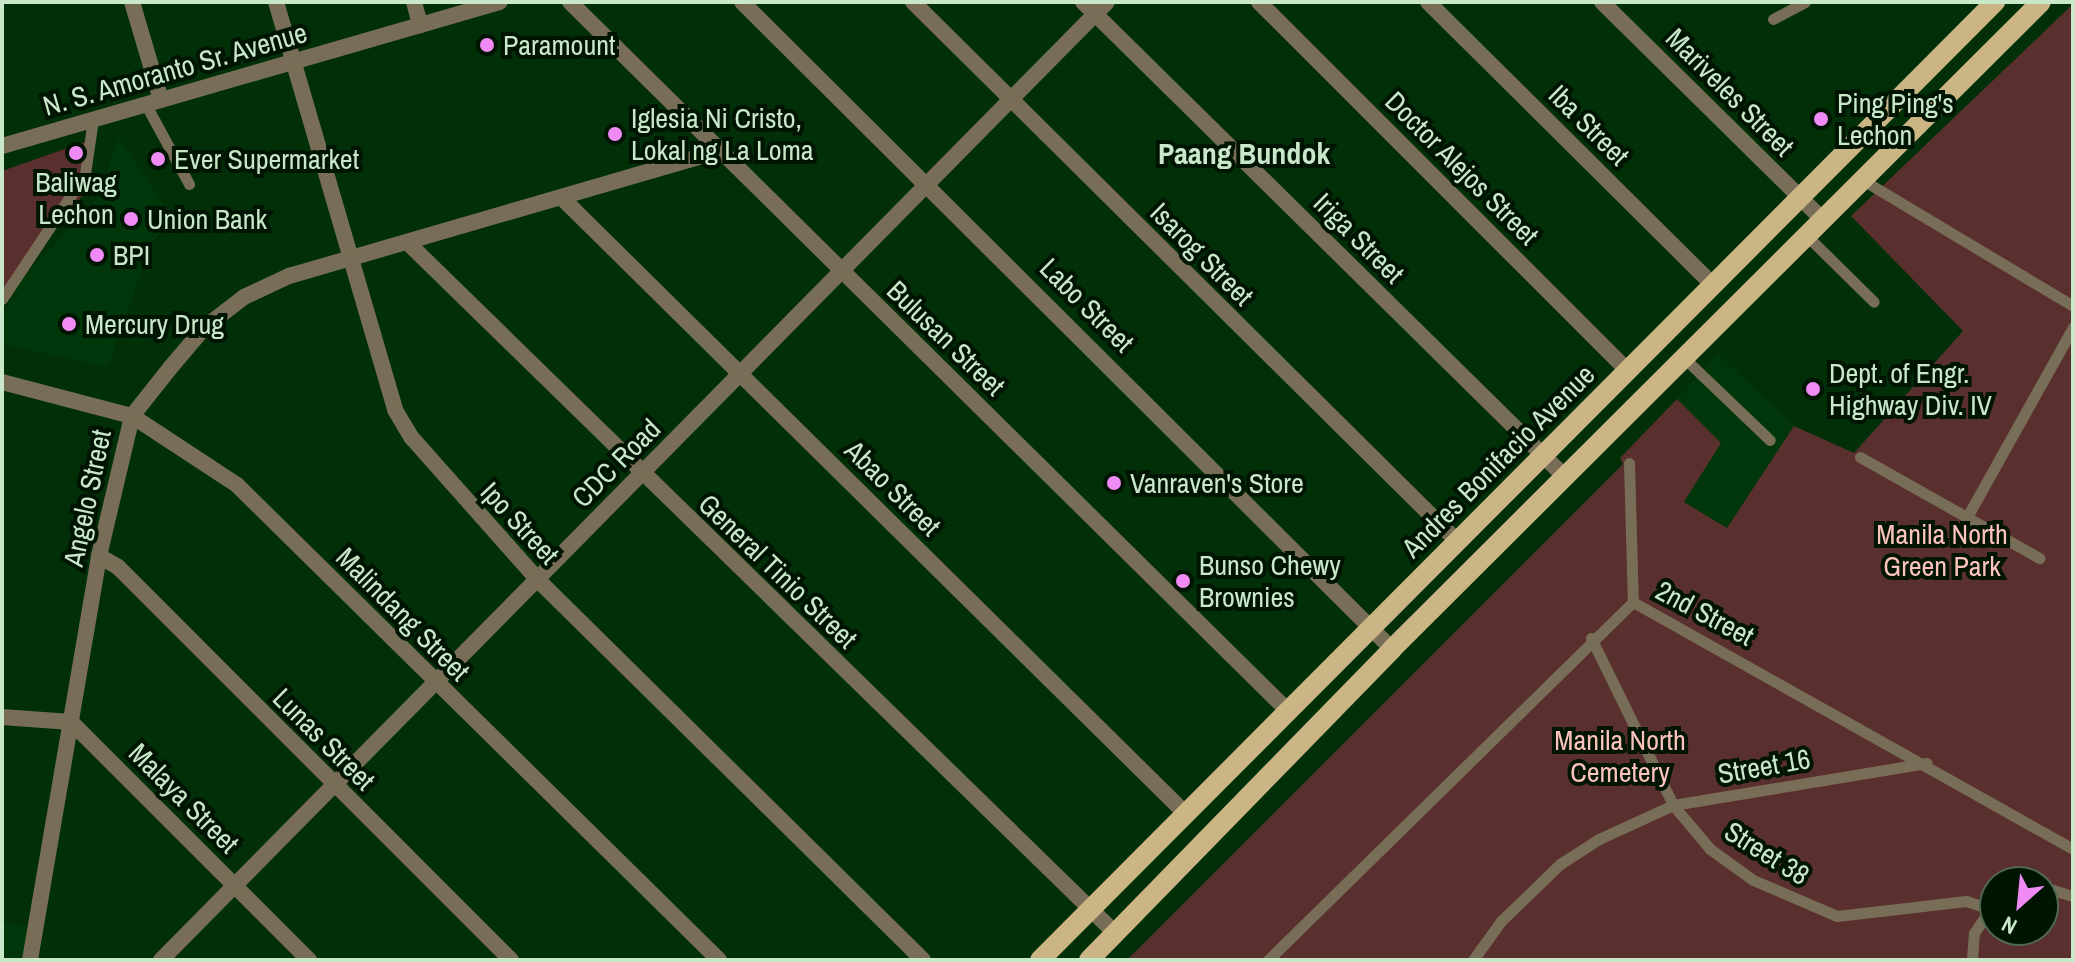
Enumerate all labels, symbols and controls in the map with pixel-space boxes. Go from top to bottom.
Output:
street label: N. S. Amoranto Sr. Avenue [38,15,312,123]
street label: Mariveles Street [1659,21,1801,163]
place label: Paramount [503,28,615,62]
marker: Paramount [478,36,496,54]
street label: Iba Street [1542,78,1636,172]
street label: Doctor Alejos Street [1378,84,1546,252]
place label: Ping Ping's Lechon [1837,86,1954,152]
place label: Iglesia Ni Cristo, Lokal ng La Loma [631,101,814,167]
marker: Ping Ping's Lechon [1812,110,1830,128]
marker: Iglesia Ni Cristo, Lokal ng La Loma [606,125,624,143]
district label: Paang Bundok [1158,135,1330,171]
place label: Ever Supermarket [174,142,359,176]
marker: Baliwag Lechon [67,144,85,162]
marker: Ever Supermarket [149,150,167,168]
place label: Baliwag Lechon [35,165,117,231]
street label: Iriga Street [1307,186,1411,290]
street label: Isarog Street [1144,196,1260,312]
place label: Union Bank [147,202,267,236]
marker: Union Bank [122,210,140,228]
place label: BPI [113,238,150,272]
marker: BPI [88,246,106,264]
street label: Labo Street [1033,251,1141,359]
street label: Bulusan Street [880,274,1012,402]
place label: Mercury Drug [85,307,224,341]
marker: Mercury Drug [60,315,78,333]
place label: Dept. of Engr. Highway Div. IV [1829,356,1992,422]
street label: Andres Bonifacio Avenue [1394,357,1602,565]
marker: Dept. of Engr. Highway Div. IV [1804,380,1822,398]
street label: CDC Road [565,412,667,514]
street label: Angelo Street [56,426,118,570]
street label: Abao Street [838,433,948,543]
place label: Vanraven's Store [1130,466,1304,500]
marker: Vanraven's Store [1105,474,1123,492]
street label: Ipo Street [474,475,566,571]
street label: General Tinio Street [692,487,864,655]
park label: Manila North Green Park [1876,517,2008,583]
street label: Malindang Street [329,540,477,688]
place label: Bunso Chewy Brownies [1199,548,1341,614]
marker: Bunso Chewy Brownies [1174,572,1192,590]
street label: 2nd Street [1650,573,1760,653]
street label: Lunas Street [266,681,382,797]
park label: Manila North Cemetery [1554,723,1686,789]
street label: Malaya Street [122,736,246,860]
street label: Street 16 [1715,741,1813,791]
street label: Street 38 [1719,814,1815,892]
north arrow [1979,866,2059,946]
text: N [1996,909,2022,942]

